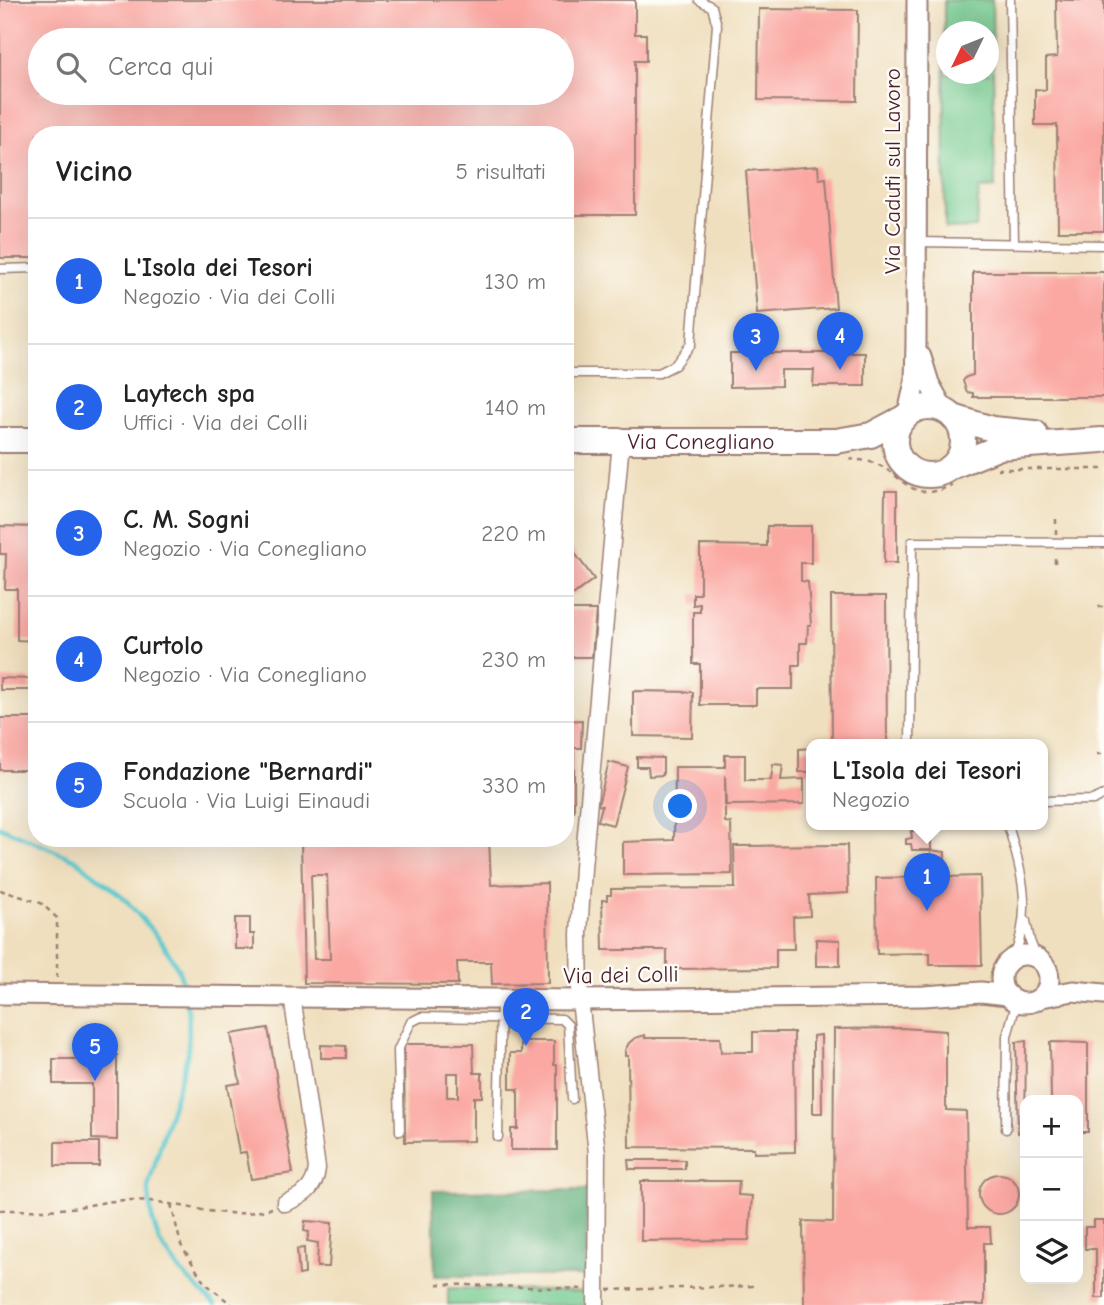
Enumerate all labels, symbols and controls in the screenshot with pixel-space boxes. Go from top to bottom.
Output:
north arrow [936,21,999,84]
search box [28,28,574,105]
icon: search [52,48,90,86]
text: Cerca qui [108,52,214,82]
street label: Via Caduti sul Lavoro [879,68,906,274]
text: Vicino [56,154,133,189]
text: 5 risultati [456,158,546,185]
text: L'Isola dei Tesori [123,253,313,283]
text: 1 [74,268,84,295]
text: 130 m [485,268,546,295]
text: Negozio · Via dei Colli [123,283,335,310]
pin: 4 [817,312,863,370]
pin: 3 [733,313,779,371]
text: Laytech spa [123,379,255,409]
text: 2 [73,394,85,421]
text: 140 m [485,394,546,421]
text: Uffici · Via dei Colli [123,409,308,436]
street label: Via Conegliano [628,428,774,455]
text: C. M. Sogni [123,505,250,535]
text: 3 [73,520,85,547]
text: 220 m [481,520,546,547]
text: Negozio · Via Conegliano [123,535,367,562]
text: Curtolo [123,631,204,661]
text: 4 [74,646,84,673]
text: 230 m [482,646,546,673]
text: Negozio · Via Conegliano [123,661,367,688]
popup [806,739,1048,830]
text: L'Isola dei Tesori [832,756,1022,786]
text: Fondazione "Bernardi" [123,757,372,787]
text: 5 [73,772,85,799]
text: 330 m [482,772,546,799]
text: Negozio [832,786,910,813]
text: Scuola · Via Luigi Einaudi [123,787,370,814]
your location [663,789,697,823]
pin: 1 [904,853,950,911]
street label: Via dei Colli [563,960,679,990]
pin: 2 [503,988,549,1046]
pin: 5 [72,1023,118,1081]
map controls [1020,1095,1083,1284]
button: + [1020,1095,1083,1158]
button: − [1020,1158,1083,1221]
button: layers [1020,1221,1083,1284]

